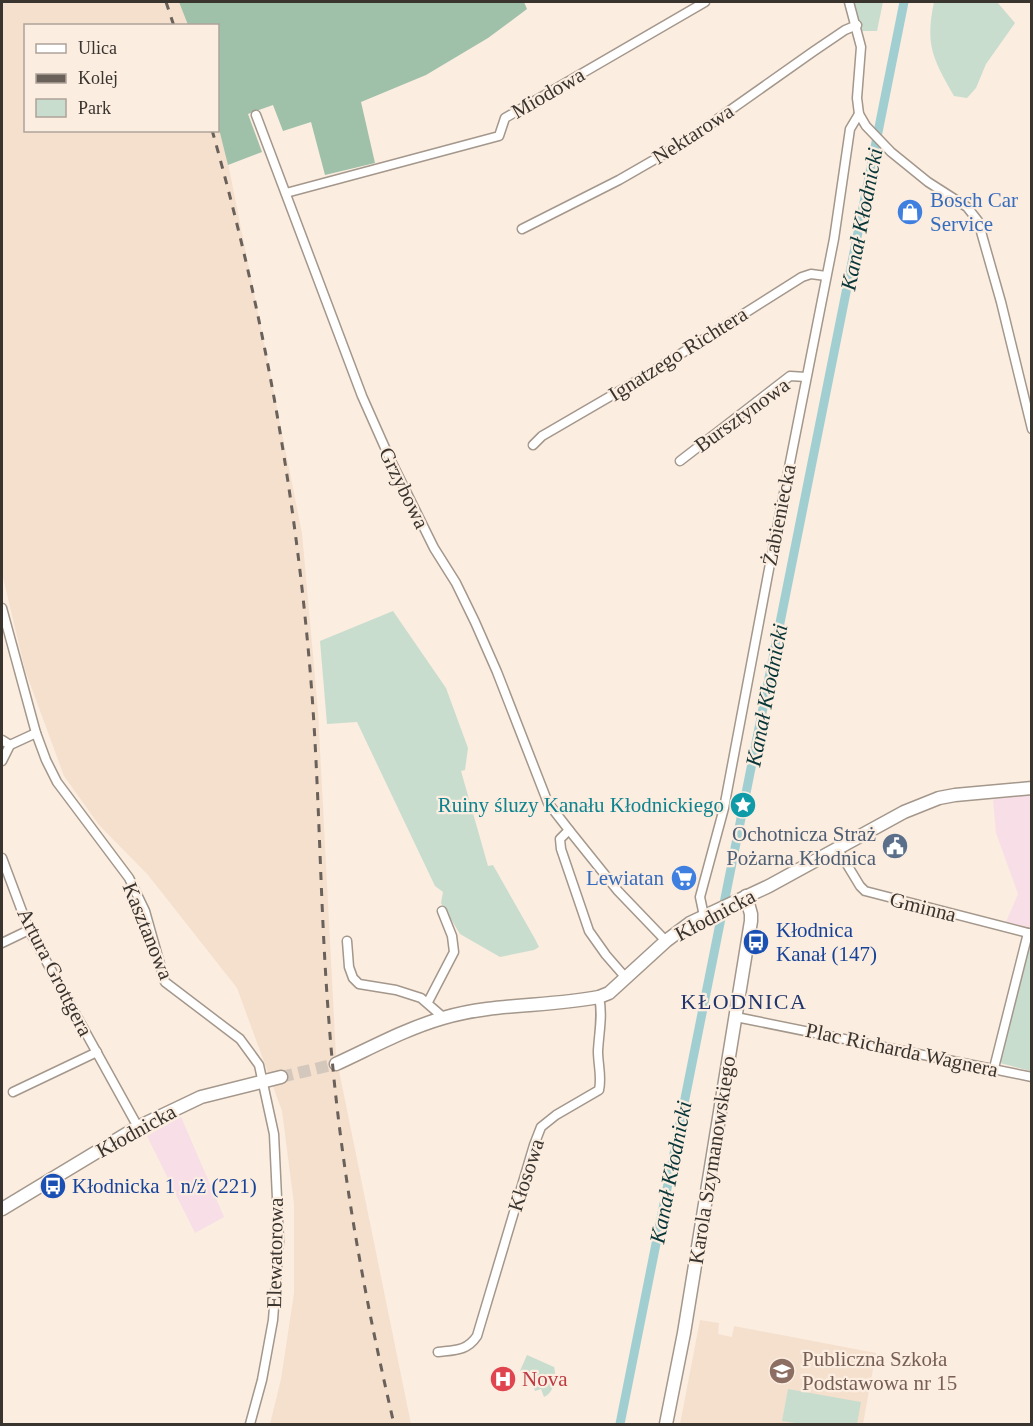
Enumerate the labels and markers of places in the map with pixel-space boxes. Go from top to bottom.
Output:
place label: Bosch Car Service [930,188,1018,236]
shop icon: Bosch Car Service [895,197,925,227]
place icon: Ruiny śluzy Kanału Kłodnickiego [728,790,758,820]
place label: Ruiny śluzy Kanału Kłodnickiego [438,793,724,817]
place label: Ochotnicza Straż Pożarna Kłodnica [726,822,877,870]
public building icon: Ochotnicza Straż Pożarna Kłodnica [880,831,910,861]
supermarket icon: Lewiatan [669,863,699,893]
place label: Lewiatan [586,866,664,890]
place label: Kłodnica Kanał (147) [776,918,877,966]
bus stop icon: Kłodnica Kanał (147) [741,927,771,957]
bus stop icon: Kłodnicka 1 n/ż (221) [38,1171,68,1201]
place label: Kłodnicka 1 n/ż (221) [72,1174,257,1198]
place label: Publiczna Szkoła Podstawowa nr 15 [802,1347,957,1395]
school or university icon: Publiczna Szkoła Podstawowa nr 15 [767,1356,797,1386]
hospital icon: Nova [488,1364,518,1394]
place label: Nova [522,1367,568,1391]

